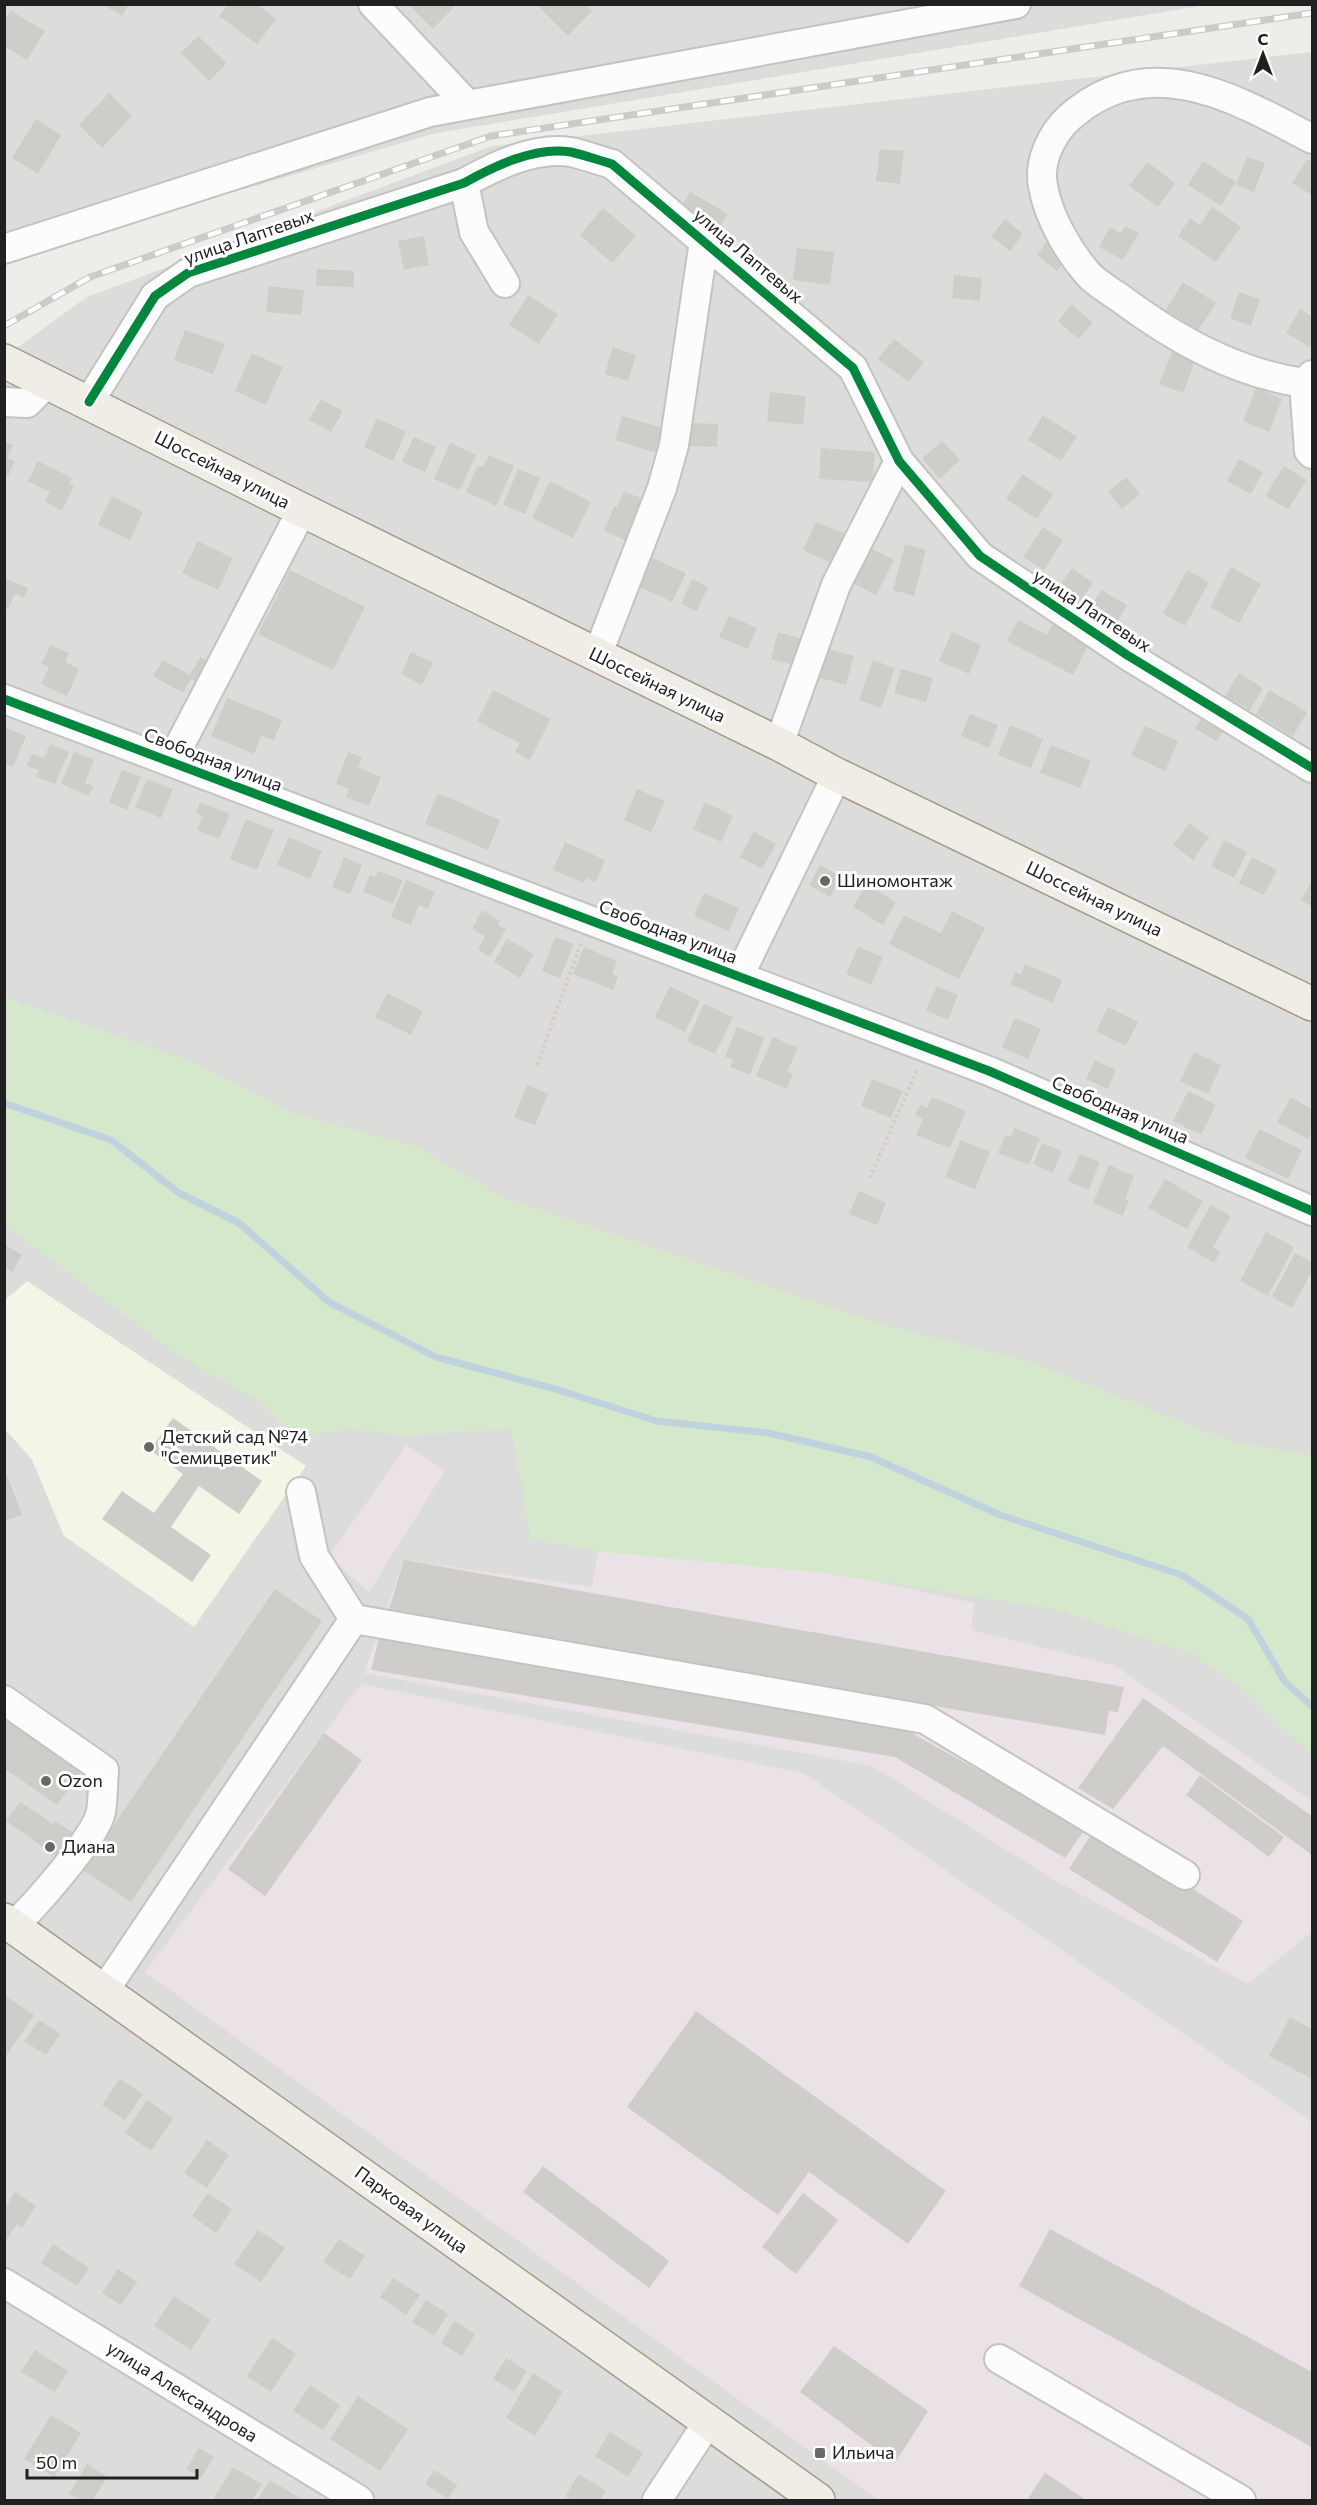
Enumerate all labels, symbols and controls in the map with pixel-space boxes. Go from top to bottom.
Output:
north arrow [1233,24,1293,84]
text: С [1258,29,1269,48]
street label: улица Лаптевых [181,203,317,269]
street label: улица Лаптевых [690,203,808,308]
street label: Шоссейная улица [151,426,294,513]
street label: улица Лаптевых [1030,564,1156,657]
street label: Шоссейная улица [586,642,729,727]
street label: Свободная улица [141,723,286,796]
street label: Шоссейная улица [1023,856,1166,941]
place label: Шиномонтаж [837,869,953,891]
marker: Шиномонтаж [818,874,832,888]
street label: Свободная улица [596,895,741,968]
street label: Свободная улица [1049,1070,1192,1148]
place label: Детский сад №74 "Семицветик" [161,1425,308,1468]
marker: Детский сад №74 "Семицветик" [142,1440,156,1454]
place label: Ozon [58,1769,103,1791]
marker: Ozon [39,1774,53,1788]
place label: Диана [62,1835,115,1857]
marker: Диана [43,1840,57,1854]
street label: Парковая улица [351,2161,472,2258]
street label: улица Александрова [103,2336,262,2446]
place label: Ильича [832,2441,894,2463]
scale bar [27,2442,196,2480]
marker: Ильича [813,2446,827,2460]
text: 50 m [36,2451,77,2473]

